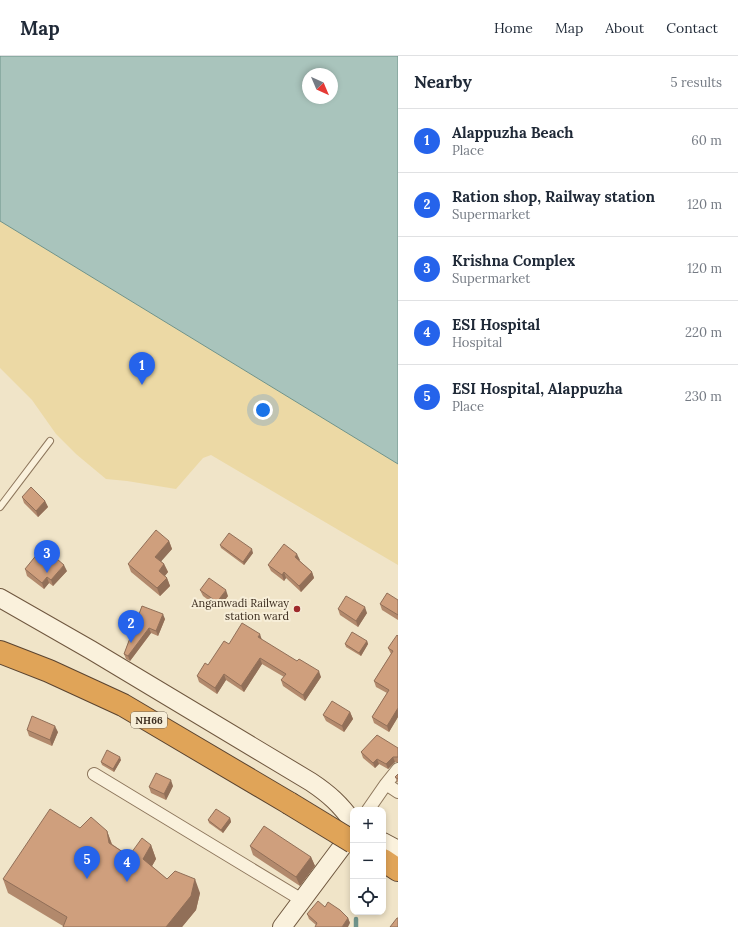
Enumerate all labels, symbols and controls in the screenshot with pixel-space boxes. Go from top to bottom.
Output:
text: Map [20,16,60,40]
text: Home [494,19,533,37]
text: Map [555,19,583,37]
text: About [605,19,644,37]
text: Contact [666,19,718,37]
north arrow [302,68,338,104]
text: Nearby [414,71,472,93]
text: 5 results [671,74,722,91]
text: Alappuzha Beach [452,123,574,142]
text: 1 [424,132,430,149]
text: 60 m [691,132,722,149]
text: Place [452,142,484,159]
text: Ration shop, Railway station [452,187,655,206]
text: 2 [424,196,430,213]
text: 120 m [687,196,722,213]
text: Supermarket [452,206,530,223]
text: Krishna Complex [452,251,575,270]
text: 3 [423,260,431,277]
text: 120 m [687,260,722,277]
text: Supermarket [452,270,530,287]
text: ESI Hospital [452,315,540,334]
text: 4 [423,324,431,341]
text: 220 m [685,324,722,341]
text: Hospital [452,334,502,351]
pin: 1 [129,352,155,385]
text: ESI Hospital, Alappuzha [452,379,623,398]
text: 5 [423,388,431,405]
text: 230 m [685,388,722,405]
text: Place [452,398,484,415]
your location [253,400,273,420]
pin: 3 [34,540,60,573]
place label: Anganwadi Railway station ward [191,596,289,623]
marker: Anganwadi Railway station ward [292,604,302,614]
pin: 2 [118,610,144,643]
road number: NH66 [131,712,167,728]
map controls [350,807,386,915]
button: + [350,807,386,843]
button: − [350,843,386,879]
pin: 5 [74,846,100,879]
pin: 4 [114,849,140,882]
button: locate [350,879,386,915]

